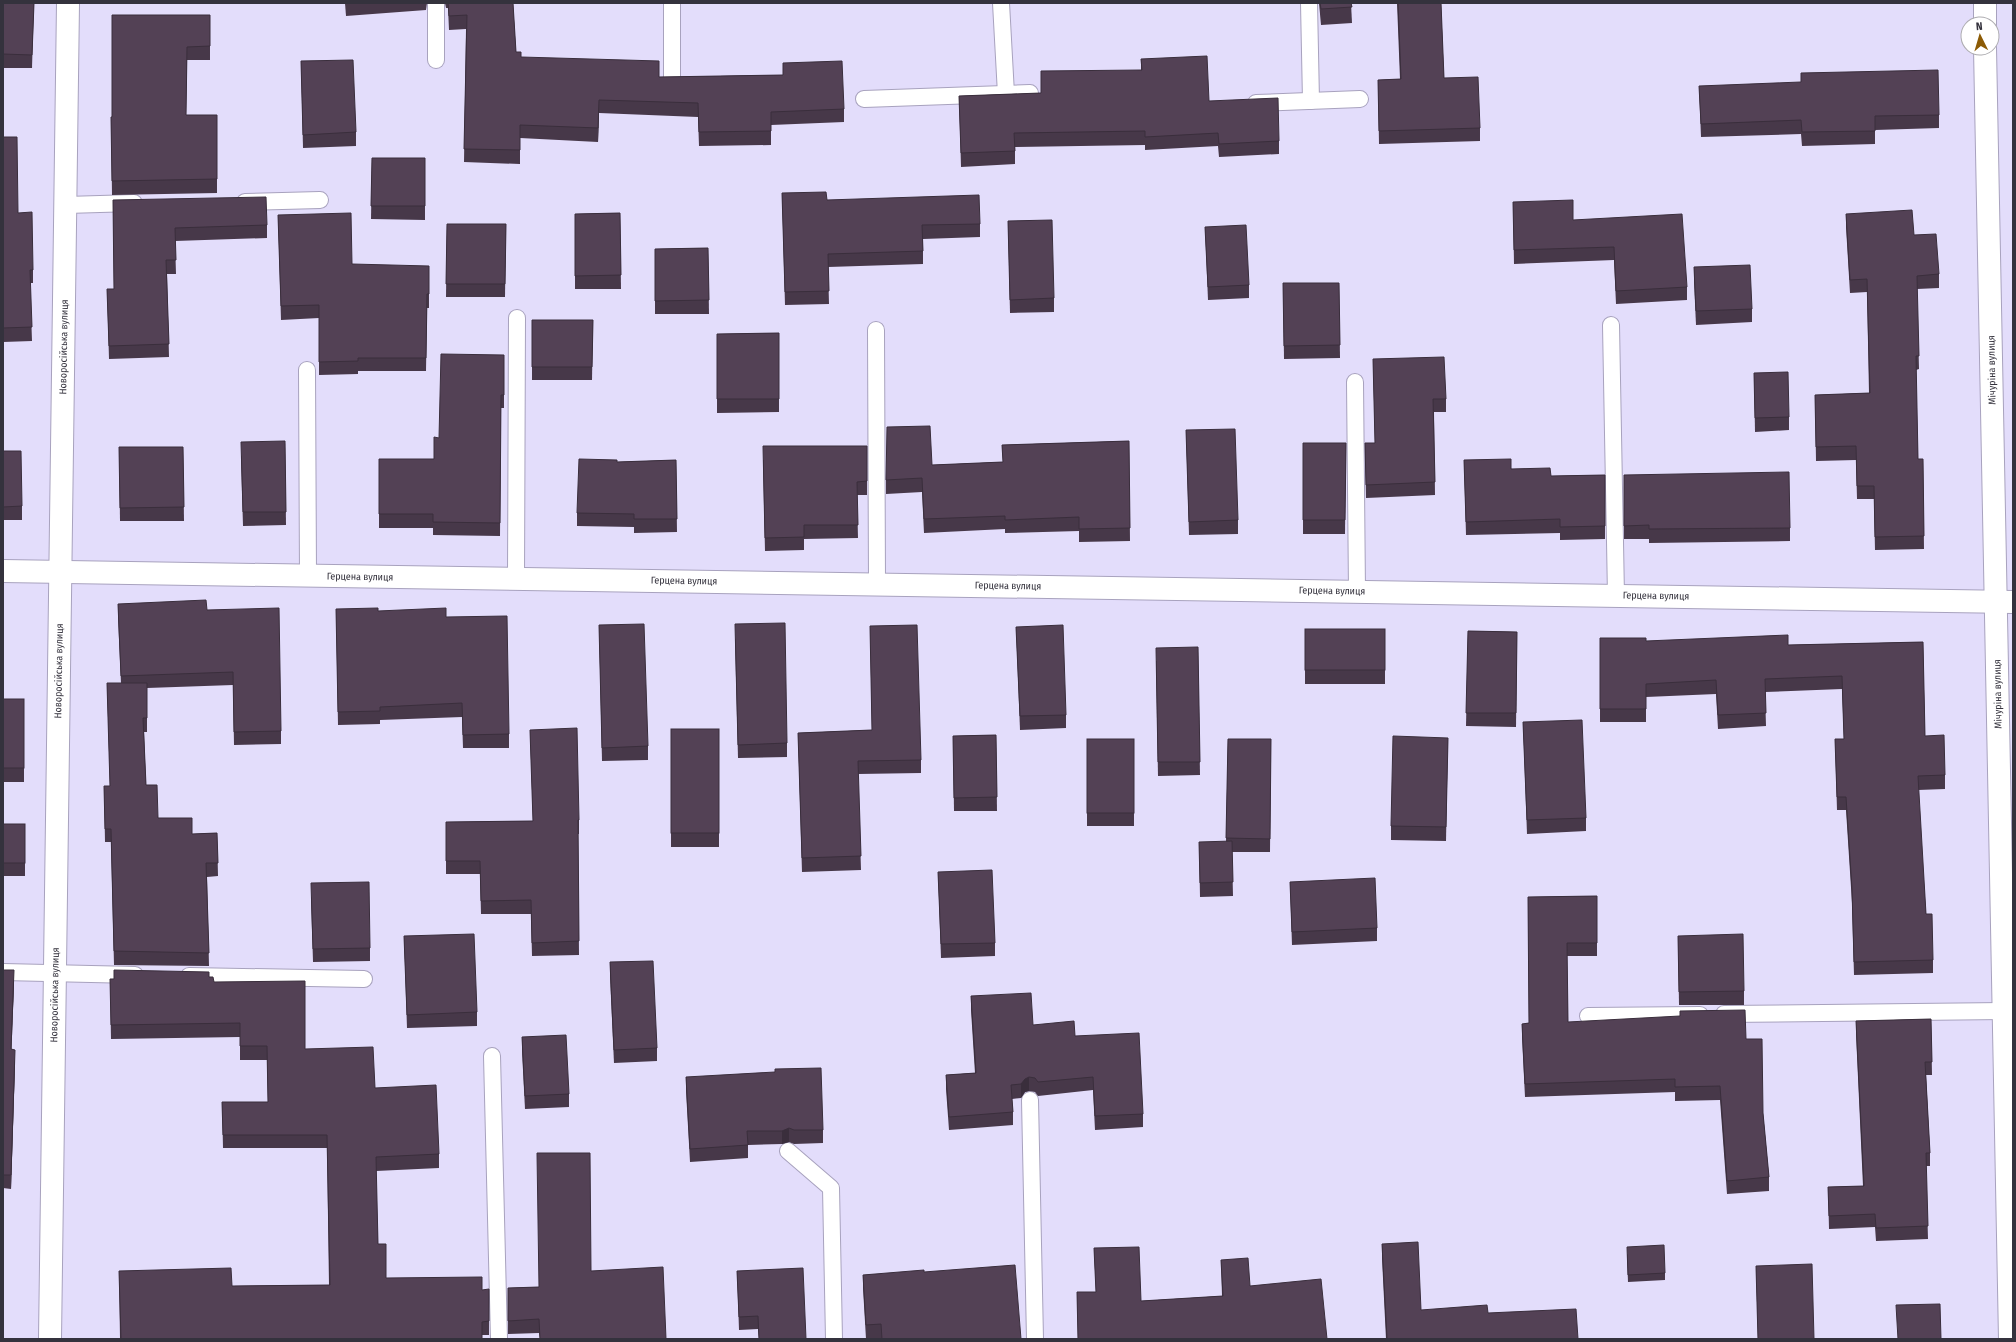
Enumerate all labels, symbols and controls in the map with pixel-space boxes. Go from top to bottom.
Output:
north arrow [1960,16,2000,56]
text: N [1975,20,1983,33]
street label: Новоросійська вулиця [56,299,71,395]
street label: Мічуріна вулиця [1984,335,1999,405]
street label: Герцена вулиця [327,570,393,584]
street label: Герцена вулиця [651,574,717,588]
street label: Герцена вулиця [975,579,1041,593]
street label: Герцена вулиця [1299,584,1365,598]
street label: Герцена вулиця [1623,589,1689,603]
street label: Новоросійська вулиця [51,623,66,719]
street label: Мічуріна вулиця [1990,659,2005,729]
street label: Новоросійська вулиця [47,947,62,1043]

